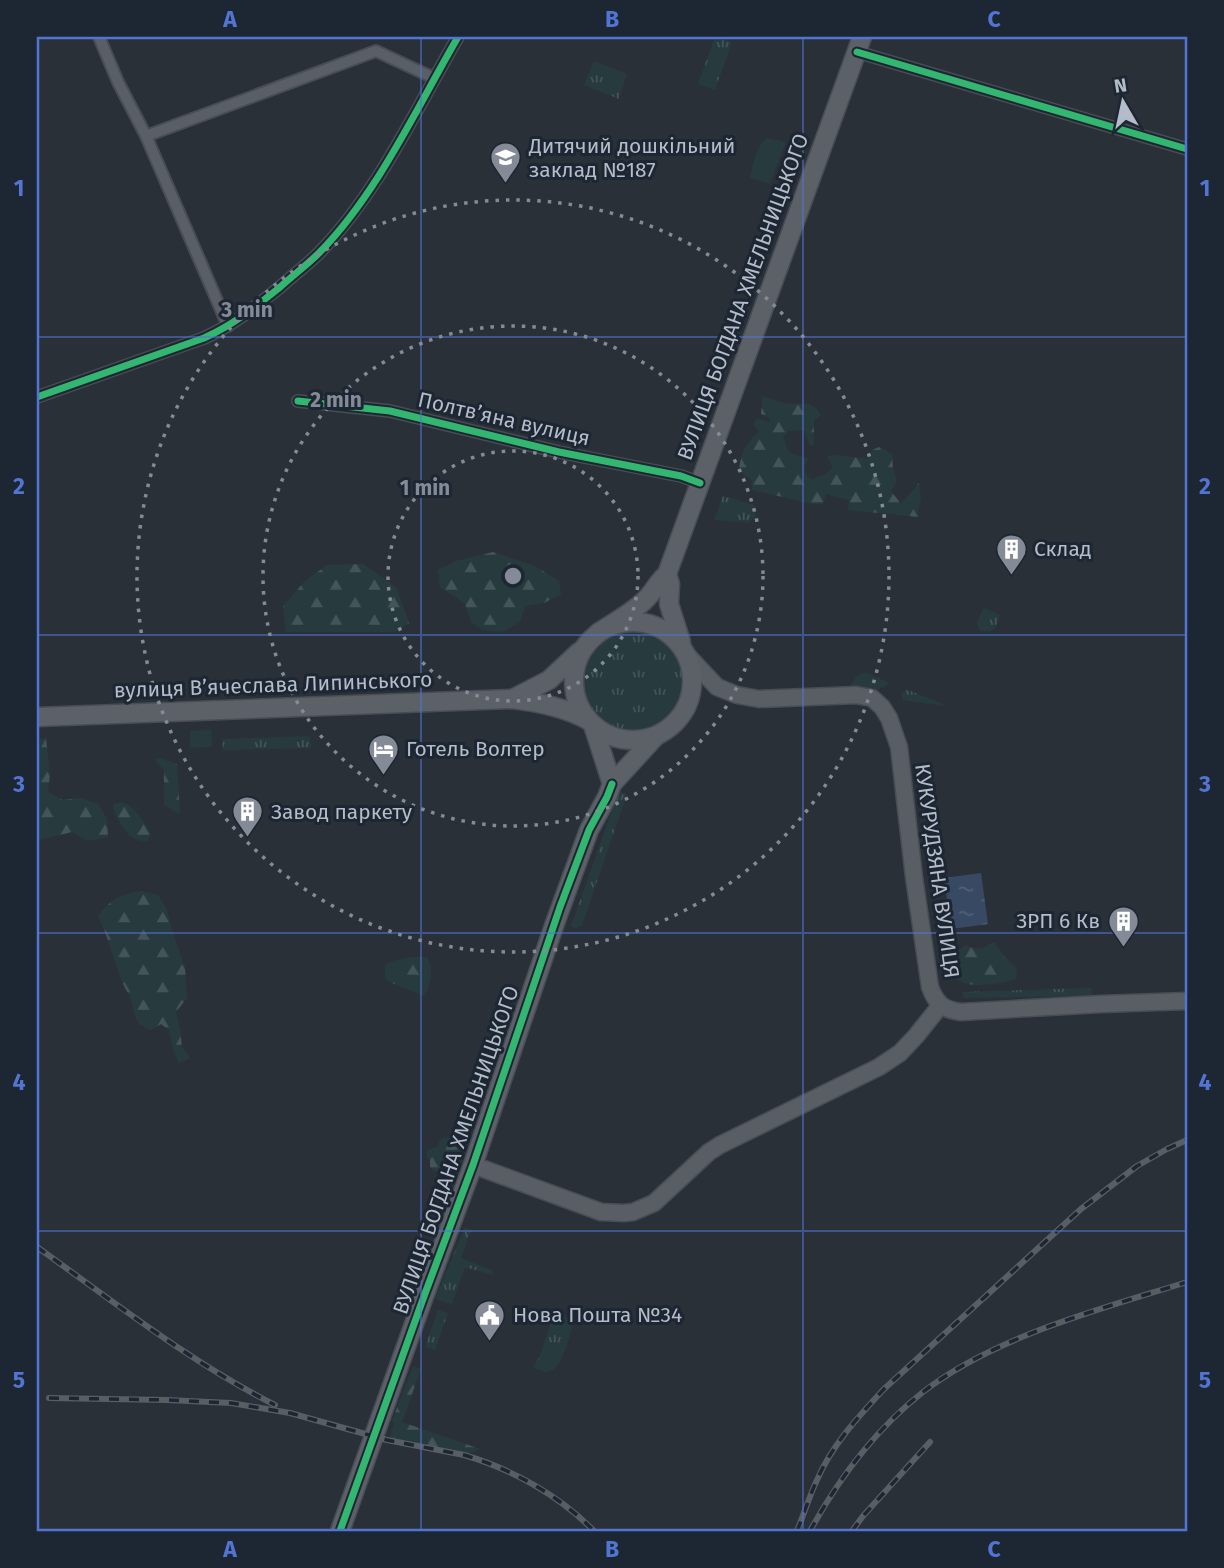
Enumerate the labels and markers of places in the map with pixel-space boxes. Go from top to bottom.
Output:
place label: Дитячий дошкільний заклад №187 [528,133,735,183]
school or university icon: Дитячий дошкільний заклад №187 [489,141,523,185]
building icon: Склад [994,532,1028,576]
place label: Склад [1034,536,1092,562]
centre of rings [501,564,525,588]
hotel icon: Готель Волтер [366,732,400,776]
place label: Готель Волтер [406,736,545,762]
building icon: Завод паркету [231,795,265,839]
place label: Завод паркету [271,799,413,825]
building icon: ЗРП 6 Кв [1106,904,1140,948]
place label: ЗРП 6 Кв [1016,908,1100,934]
public building icon: Нова Пошта №34 [473,1298,507,1342]
place label: Нова Пошта №34 [513,1302,682,1328]

